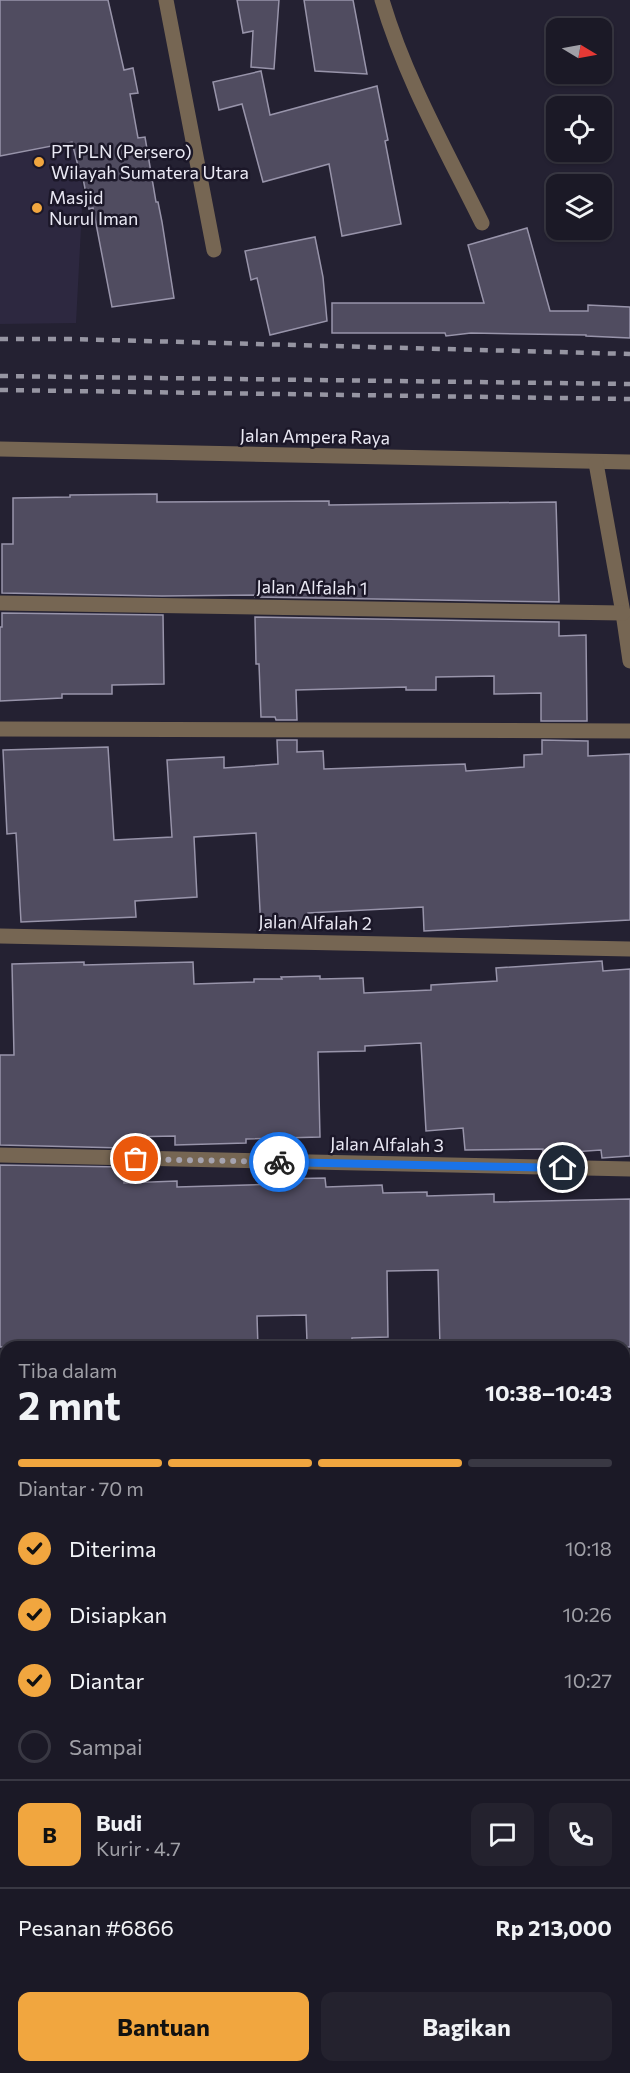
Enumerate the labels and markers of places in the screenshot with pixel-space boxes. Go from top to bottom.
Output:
place label: PT PLN (Persero) Wilayah Sumatera Utara [51,140,249,183]
marker: PT PLN (Persero) Wilayah Sumatera Utara [32,155,46,169]
place label: Masjid Nurul Iman [49,186,138,229]
marker: Masjid Nurul Iman [30,201,44,215]
pin [110,1133,161,1184]
pin [537,1142,588,1193]

